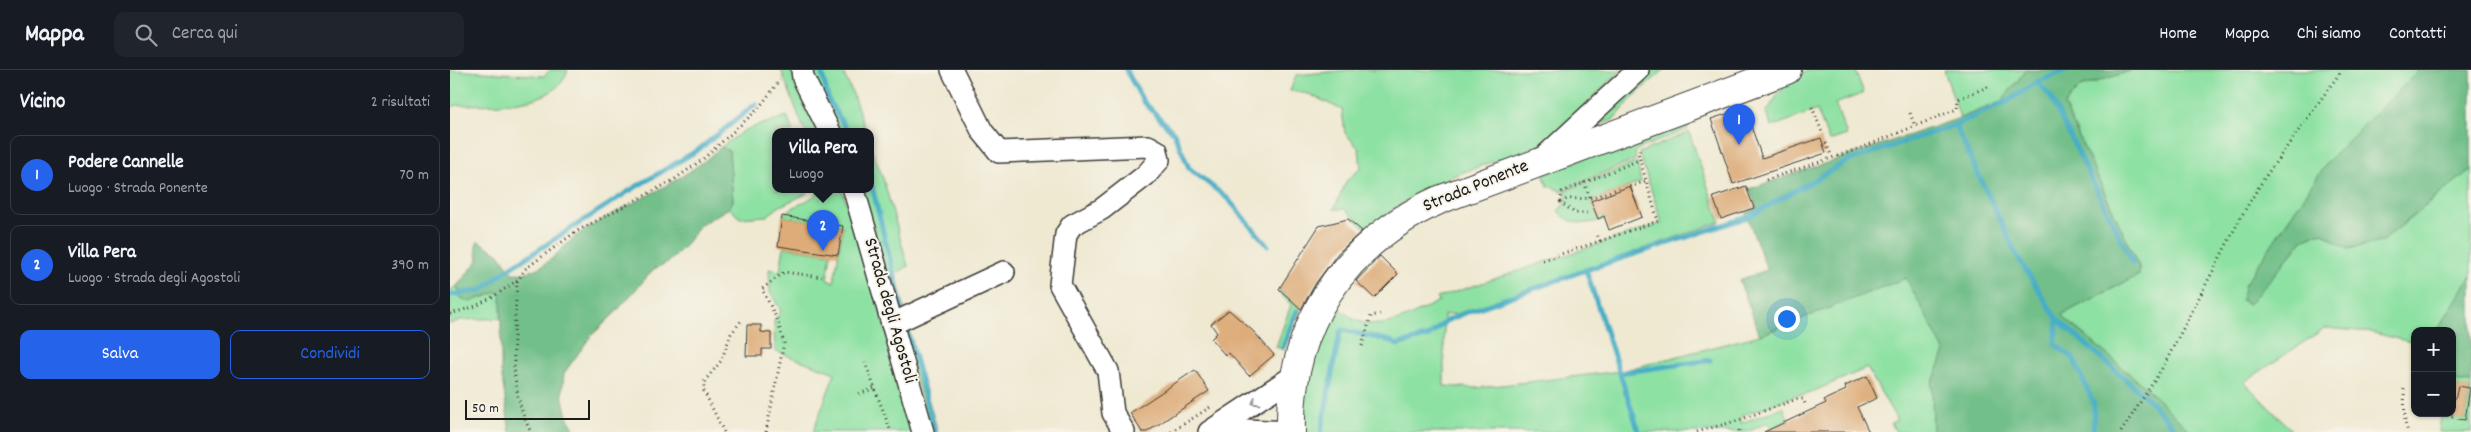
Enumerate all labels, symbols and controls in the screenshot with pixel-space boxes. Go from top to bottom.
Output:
search box [114,12,464,57]
text: Mappa [25,18,84,52]
icon: search [132,21,160,49]
text: Cerca qui [172,21,238,48]
text: Home [2159,22,2197,47]
text: Mappa [2225,22,2269,47]
text: Chi siamo [2297,22,2361,47]
text: Contatti [2389,22,2446,47]
text: Vicino [20,88,65,118]
text: 2 risultati [371,91,430,114]
pin: 1 [1723,104,1755,145]
popup [772,128,874,193]
text: Villa Pera [789,136,857,163]
text: Podere Cannelle [68,150,184,177]
street label: Strada Ponente [1419,154,1533,220]
text: Luogo [789,163,824,186]
text: 1 [35,164,39,187]
text: 70 m [399,164,429,187]
text: Luogo · Strada Ponente [68,177,208,200]
pin: 2 [807,210,839,251]
street label: Strada degli Agostoli [855,235,923,387]
text: Villa Pera [68,240,136,267]
text: 2 [34,254,41,277]
text: 390 m [391,254,429,277]
text: Luogo · Strada degli Agostoli [68,267,240,290]
your location [1774,306,1800,332]
map controls [2411,327,2456,417]
button: + [2411,327,2456,372]
button: Salva [20,330,220,379]
button: Condividi [230,330,430,379]
button: − [2411,372,2456,417]
one-way arrow [1251,396,1260,405]
scale bar [465,397,590,420]
text: 50 m [472,399,499,419]

